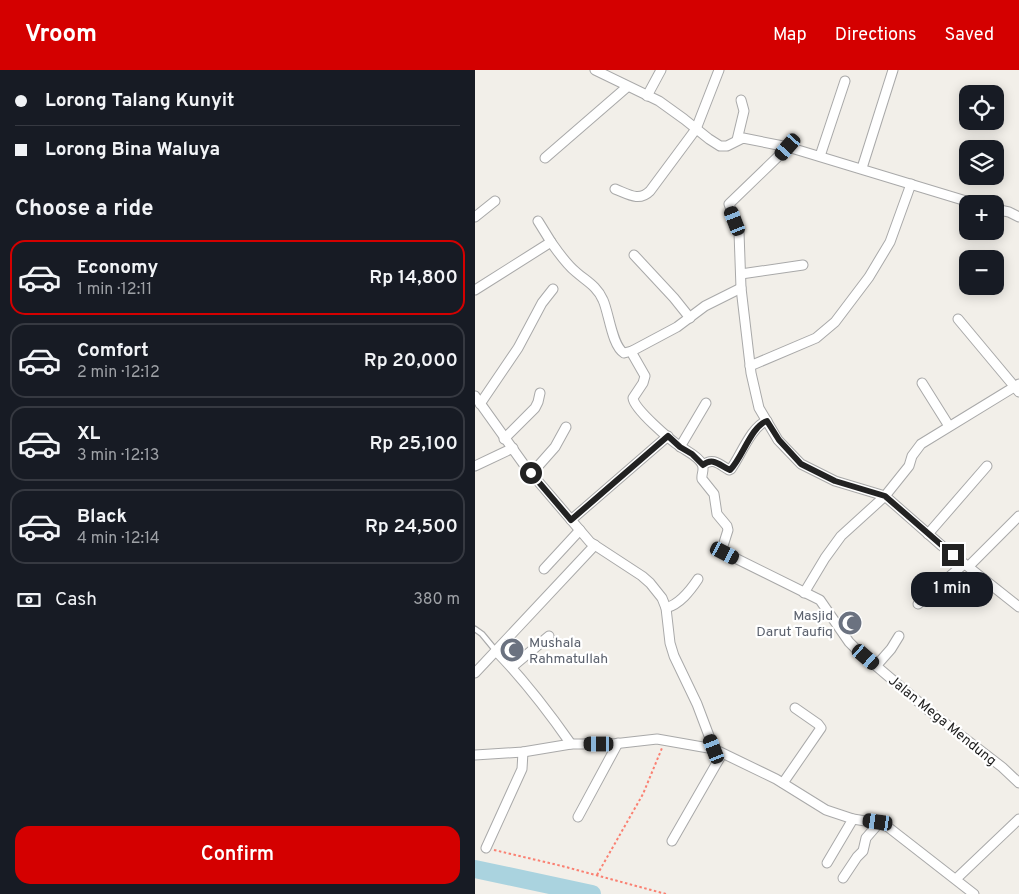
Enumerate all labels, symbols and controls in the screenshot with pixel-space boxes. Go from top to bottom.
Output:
text: Vroom [25,20,97,50]
text: Map [773,24,807,47]
text: Directions [835,24,917,47]
text: Saved [945,24,994,47]
map controls [959,85,1004,295]
button: locate [959,85,1004,130]
text: Lorong Talang Kunyit [45,89,235,113]
car [772,131,803,163]
text: Lorong Bina Waluya [45,138,220,162]
button: layers [959,140,1004,185]
button: + [959,195,1004,240]
text: Choose a ride [15,196,153,223]
car [722,204,747,238]
button: − [959,250,1004,295]
icon: car [17,255,62,300]
text: Economy [77,256,158,280]
text: Rp 14,800 [369,266,458,290]
text: 1 min · 12:11 [77,280,152,300]
icon: car [17,338,62,383]
text: Comfort [77,339,149,363]
text: Rp 20,000 [364,349,458,373]
text: 2 min · 12:12 [77,363,160,383]
icon: car [17,421,62,466]
text: XL [77,422,100,446]
text: Rp 25,100 [369,432,458,456]
text: 3 min · 12:13 [77,446,160,466]
route start [520,462,542,484]
icon: car [17,504,62,549]
text: Black [77,505,127,529]
text: Rp 24,500 [365,515,458,539]
text: 4 min · 12:14 [77,529,160,549]
car [708,540,741,566]
route end [942,544,964,566]
callout: 1 min [912,572,994,608]
text: 1 min [933,579,971,599]
icon: cash [15,586,43,614]
text: Cash [55,588,97,612]
text: 380 m [413,590,460,610]
place label: Masjid Darut Taufiq [756,608,833,641]
mosque icon: Masjid Darut Taufiq [837,610,863,636]
place label: Mushala Rahmatullah [529,635,608,668]
mosque icon: Mushala Rahmatullah [499,637,525,663]
car [849,641,882,673]
street label: Jalan Mega Mendung [885,672,999,770]
car [701,732,726,766]
car [584,737,614,752]
car [862,812,893,832]
button: Confirm [15,826,460,884]

